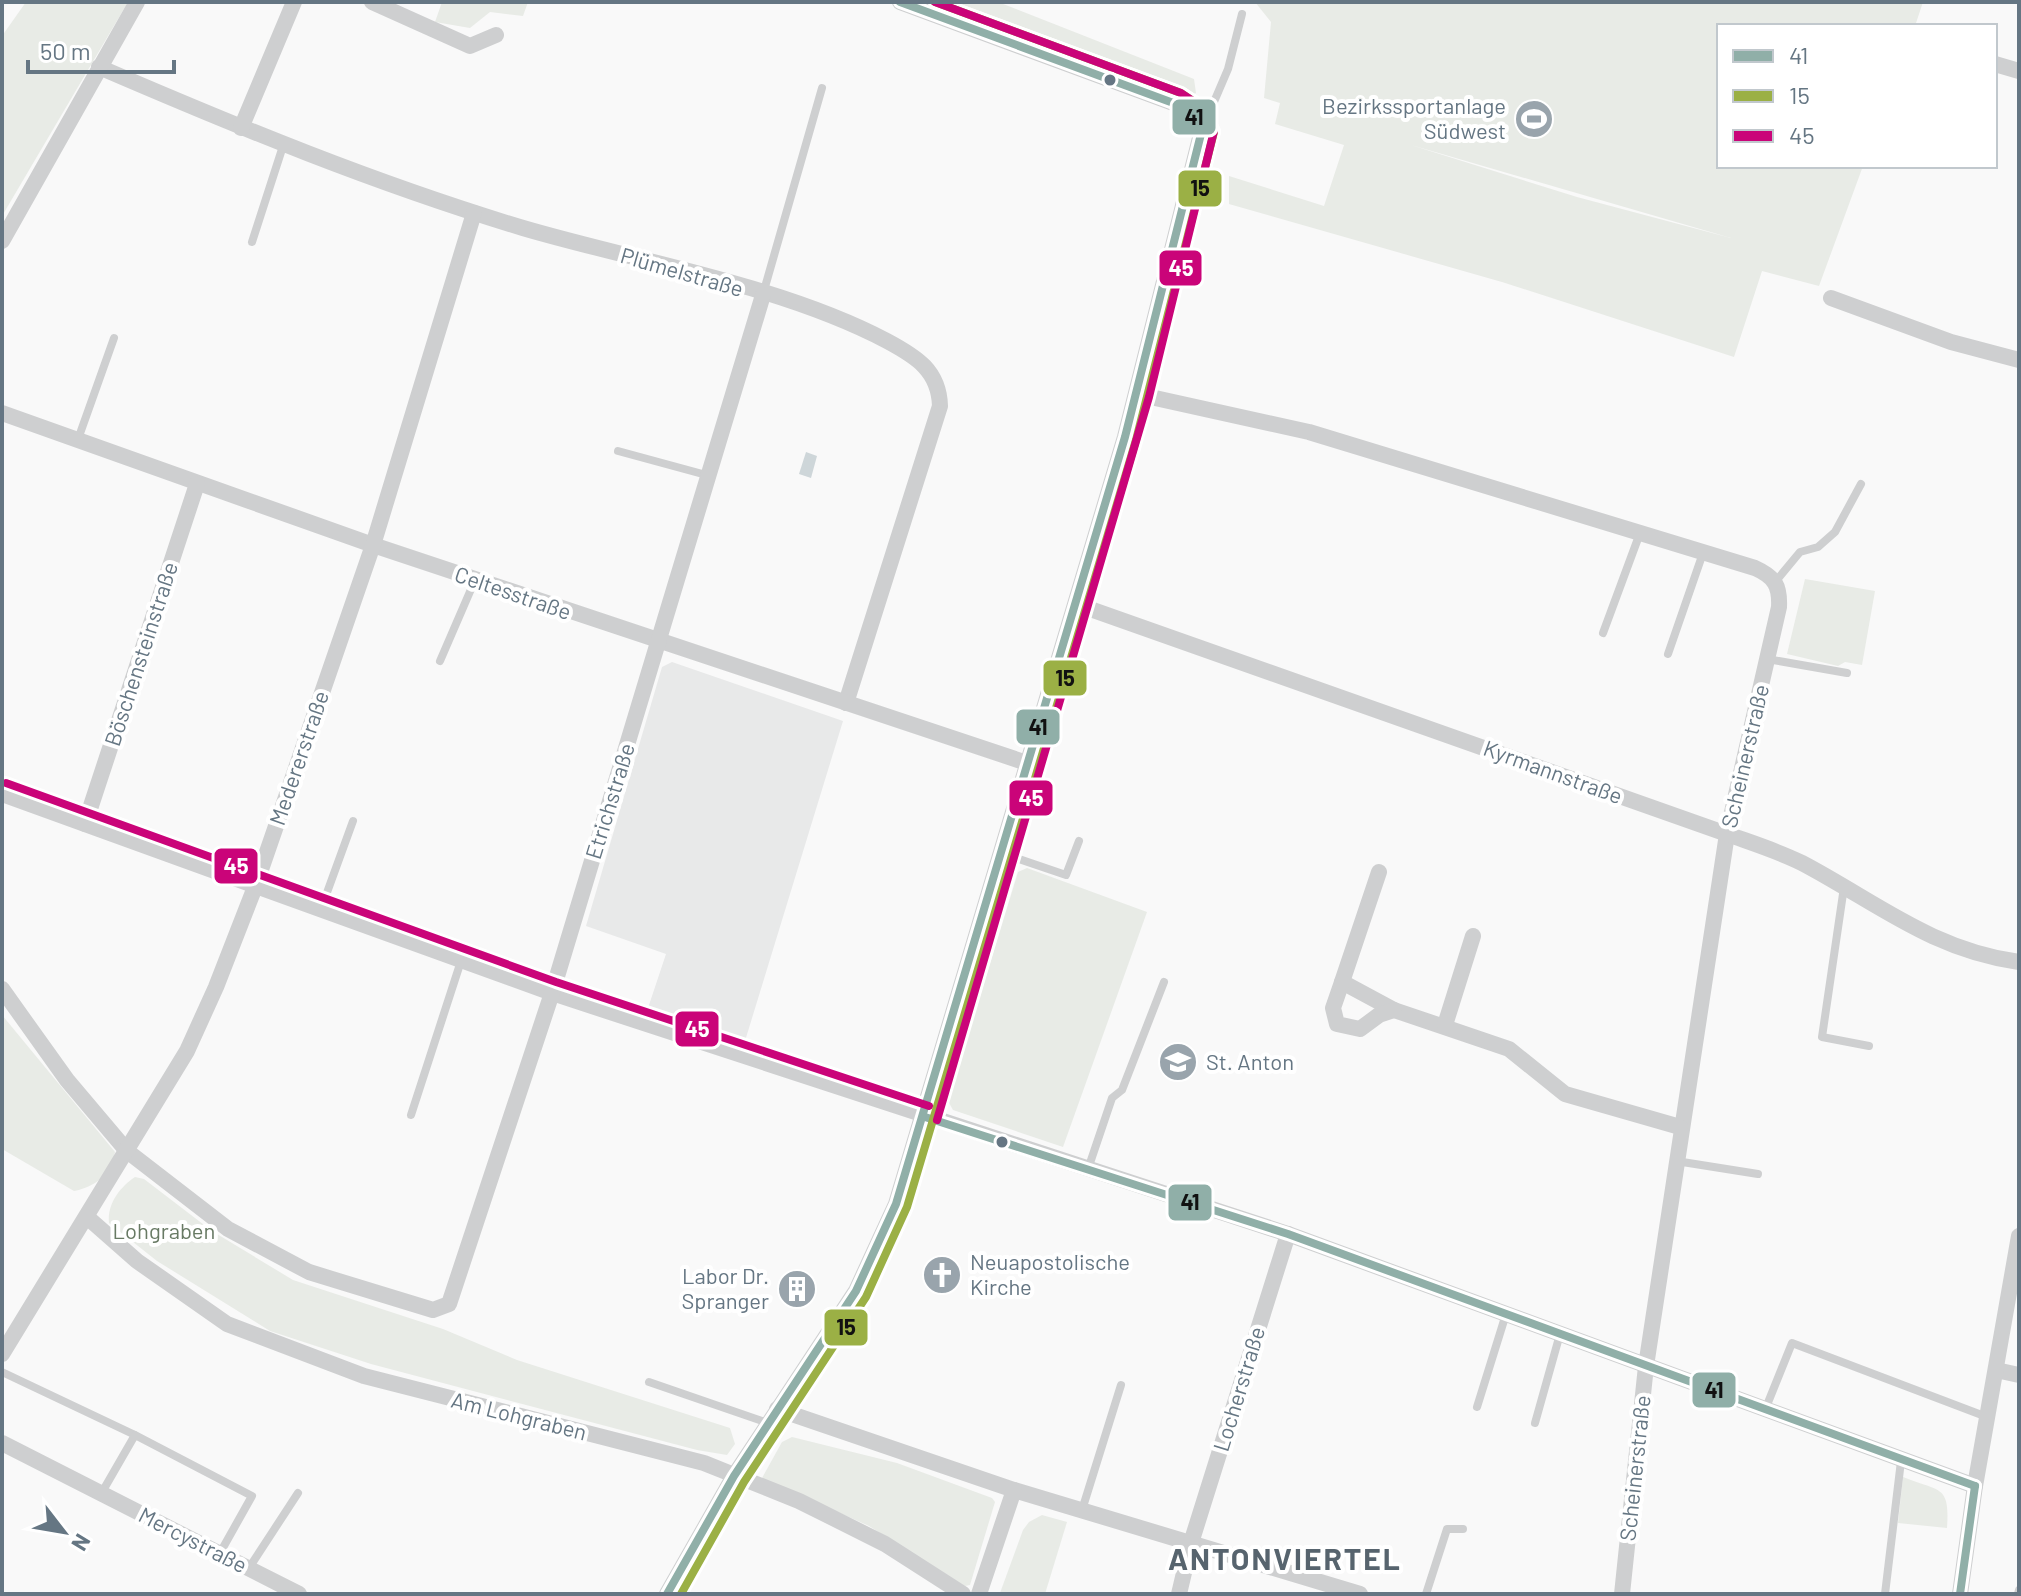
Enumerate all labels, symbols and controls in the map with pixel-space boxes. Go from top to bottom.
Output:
scale bar [28,24,174,74]
legend [1717,24,1997,168]
text: 50 m [40,36,91,65]
text: 41 [1789,40,1808,69]
unlabelled marker [1102,72,1118,88]
text: 15 [1789,80,1810,109]
place label: Bezirkssportanlage Südwest [1322,92,1506,143]
line badge: 41 [1171,98,1217,136]
sports icon: Bezirkssportanlage Südwest [1513,98,1555,140]
text: 41 [1185,103,1204,129]
text: 45 [1789,120,1815,149]
line badge: 15 [1177,169,1223,208]
text: 15 [1190,174,1210,200]
street label: Plümelstraße [618,241,747,301]
line badge: 45 [1158,249,1203,287]
text: 45 [1168,254,1194,280]
street label: Böschensteinstraße [98,558,182,749]
street label: Celtesstraße [452,560,575,624]
line badge: 15 [1042,659,1088,697]
text: 15 [1055,664,1075,690]
street label: Scheinerstraße [1715,681,1773,830]
street label: Medererstraße [263,687,333,828]
line badge: 41 [1015,708,1061,746]
text: 41 [1029,713,1048,739]
street label: Kyrmannstraße [1480,734,1626,808]
street label: Etrichstraße [579,740,639,862]
line badge: 45 [1008,779,1054,817]
text: 45 [1018,784,1044,810]
line badge: 45 [213,847,259,885]
text: 45 [223,852,249,878]
line badge: 45 [674,1010,720,1048]
text: 45 [684,1015,710,1041]
school or university icon: St. Anton [1157,1041,1199,1083]
place label: St. Anton [1206,1048,1294,1074]
unlabelled marker [994,1134,1010,1150]
line badge: 41 [1167,1183,1213,1222]
text: 41 [1181,1188,1200,1214]
park label: Lohgraben [113,1217,215,1243]
place label: Neuapostolische Kirche [970,1248,1130,1299]
church icon: Neuapostolische Kirche [921,1254,963,1296]
place label: Labor Dr. Spranger [681,1262,769,1313]
building icon: Labor Dr. Spranger [776,1268,818,1310]
line badge: 15 [823,1308,869,1347]
text: 15 [836,1313,856,1339]
street label: Locherstraße [1207,1323,1269,1454]
line badge: 41 [1691,1371,1737,1409]
text: 41 [1705,1376,1724,1402]
street label: Am Lohgraben [449,1386,590,1444]
street label: Scheinerstraße [1613,1394,1655,1542]
north arrow [24,1492,104,1572]
street label: Mercystraße [135,1501,252,1577]
text: N [67,1530,97,1556]
district label: ANTONVIERTEL [1168,1540,1402,1576]

